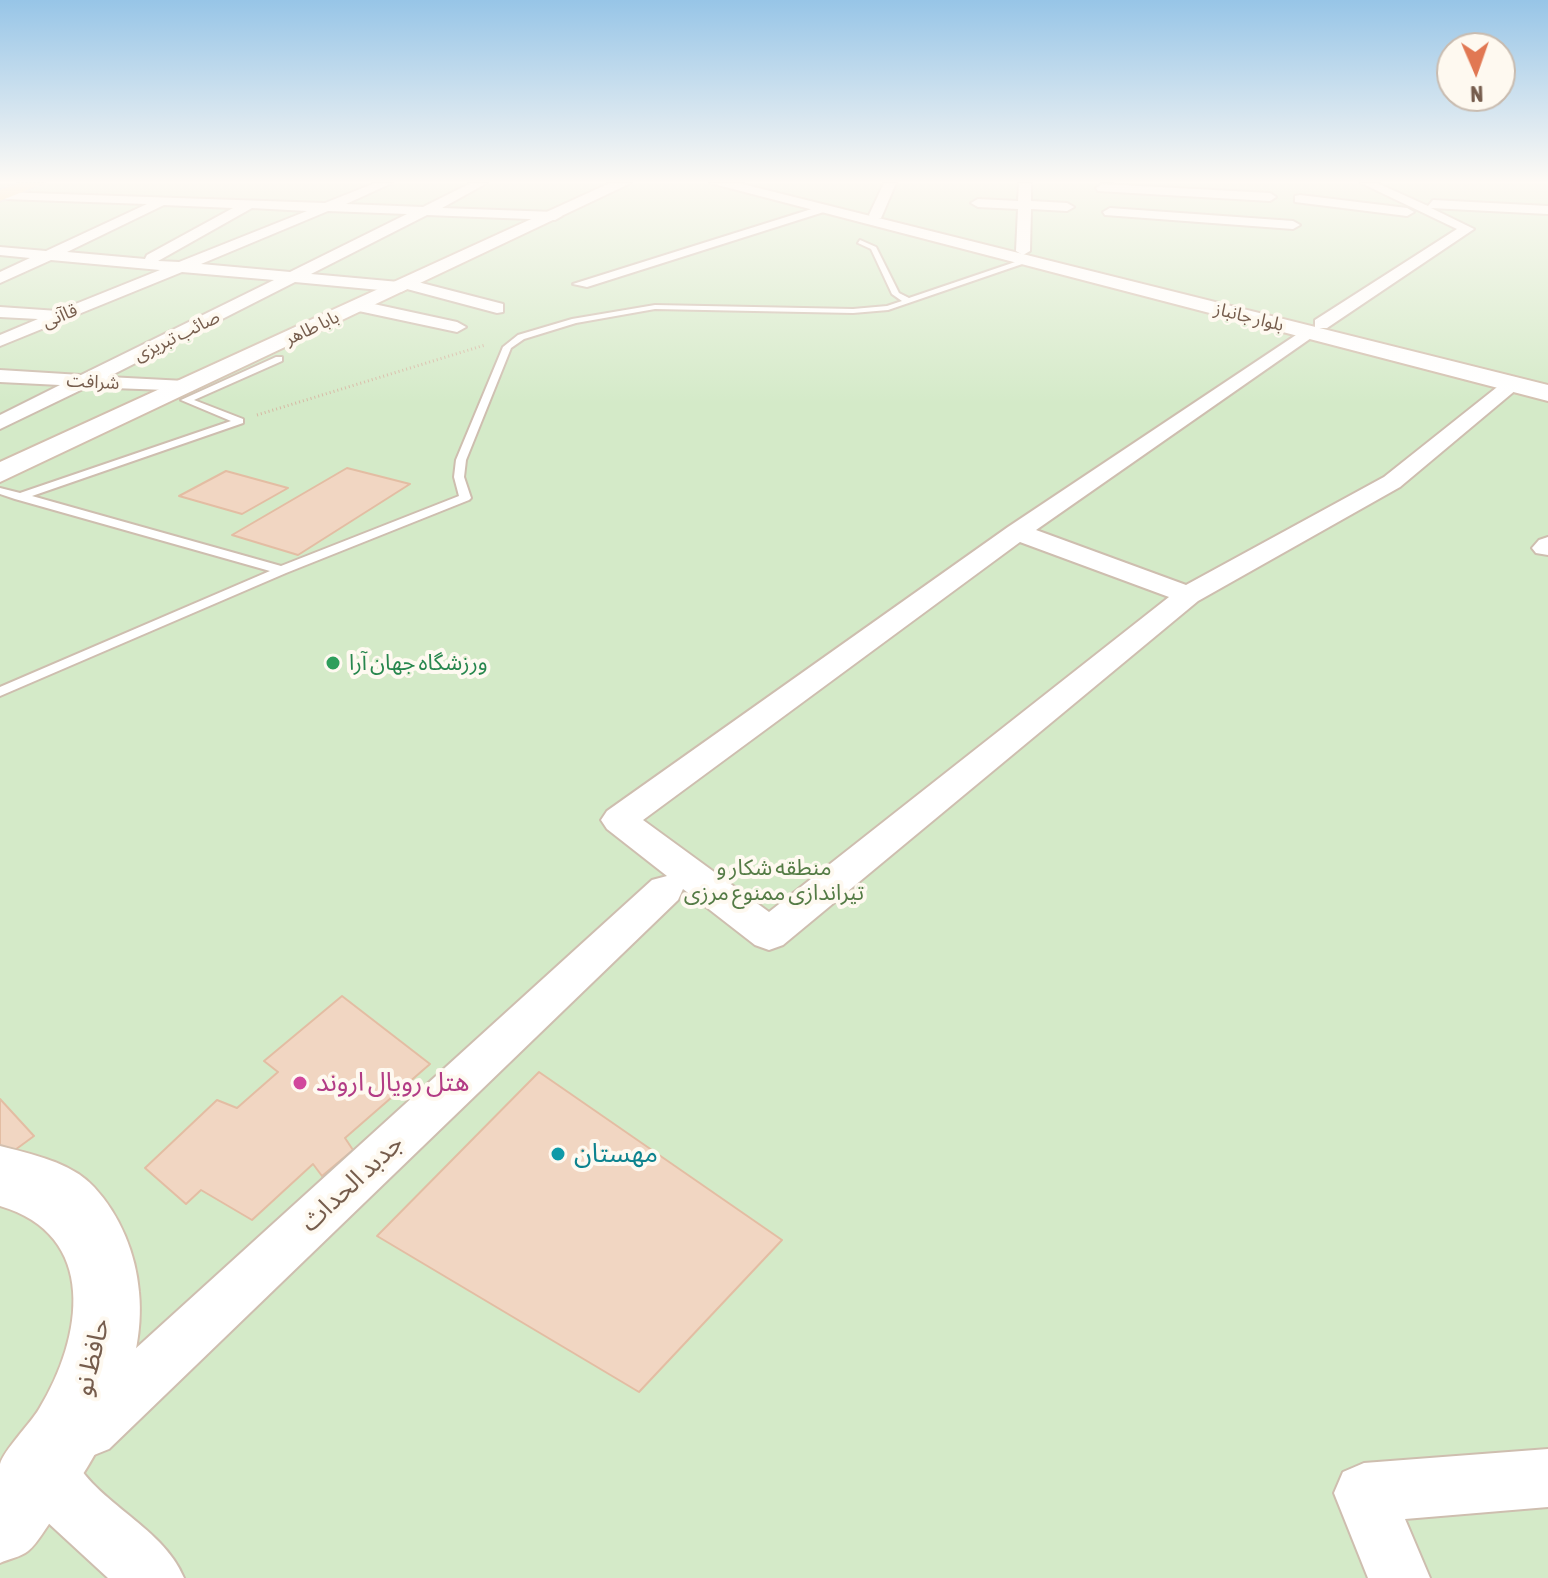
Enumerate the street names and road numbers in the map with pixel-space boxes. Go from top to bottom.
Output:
street label: بلوار جانباز [1212,298,1286,336]
street label: قاآنی [39,299,81,333]
street label: صائب تبریزی [131,306,223,366]
street label: بابا طاهر [281,306,343,350]
street label: شرافت [66,370,120,394]
street label: جدبد الحداث [294,1128,410,1238]
street label: حافظ نو [67,1315,117,1399]

